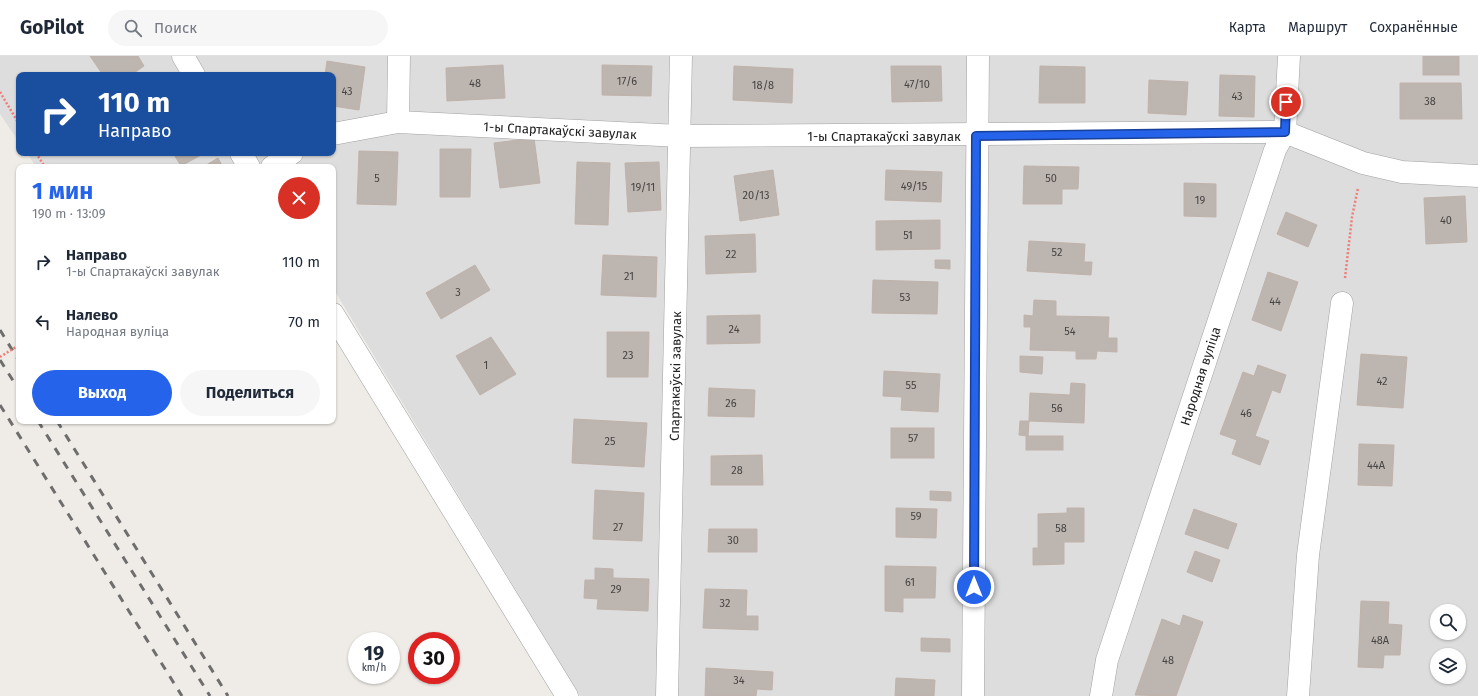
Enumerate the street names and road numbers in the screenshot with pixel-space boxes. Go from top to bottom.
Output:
street label: 1-ы Спартакаўскі завулак [483,119,637,142]
street label: 1-ы Спартакаўскі завулак [807,129,961,144]
street label: Спартакаўскі завулак [667,311,684,441]
street label: Народная вуліца [1177,325,1224,427]

